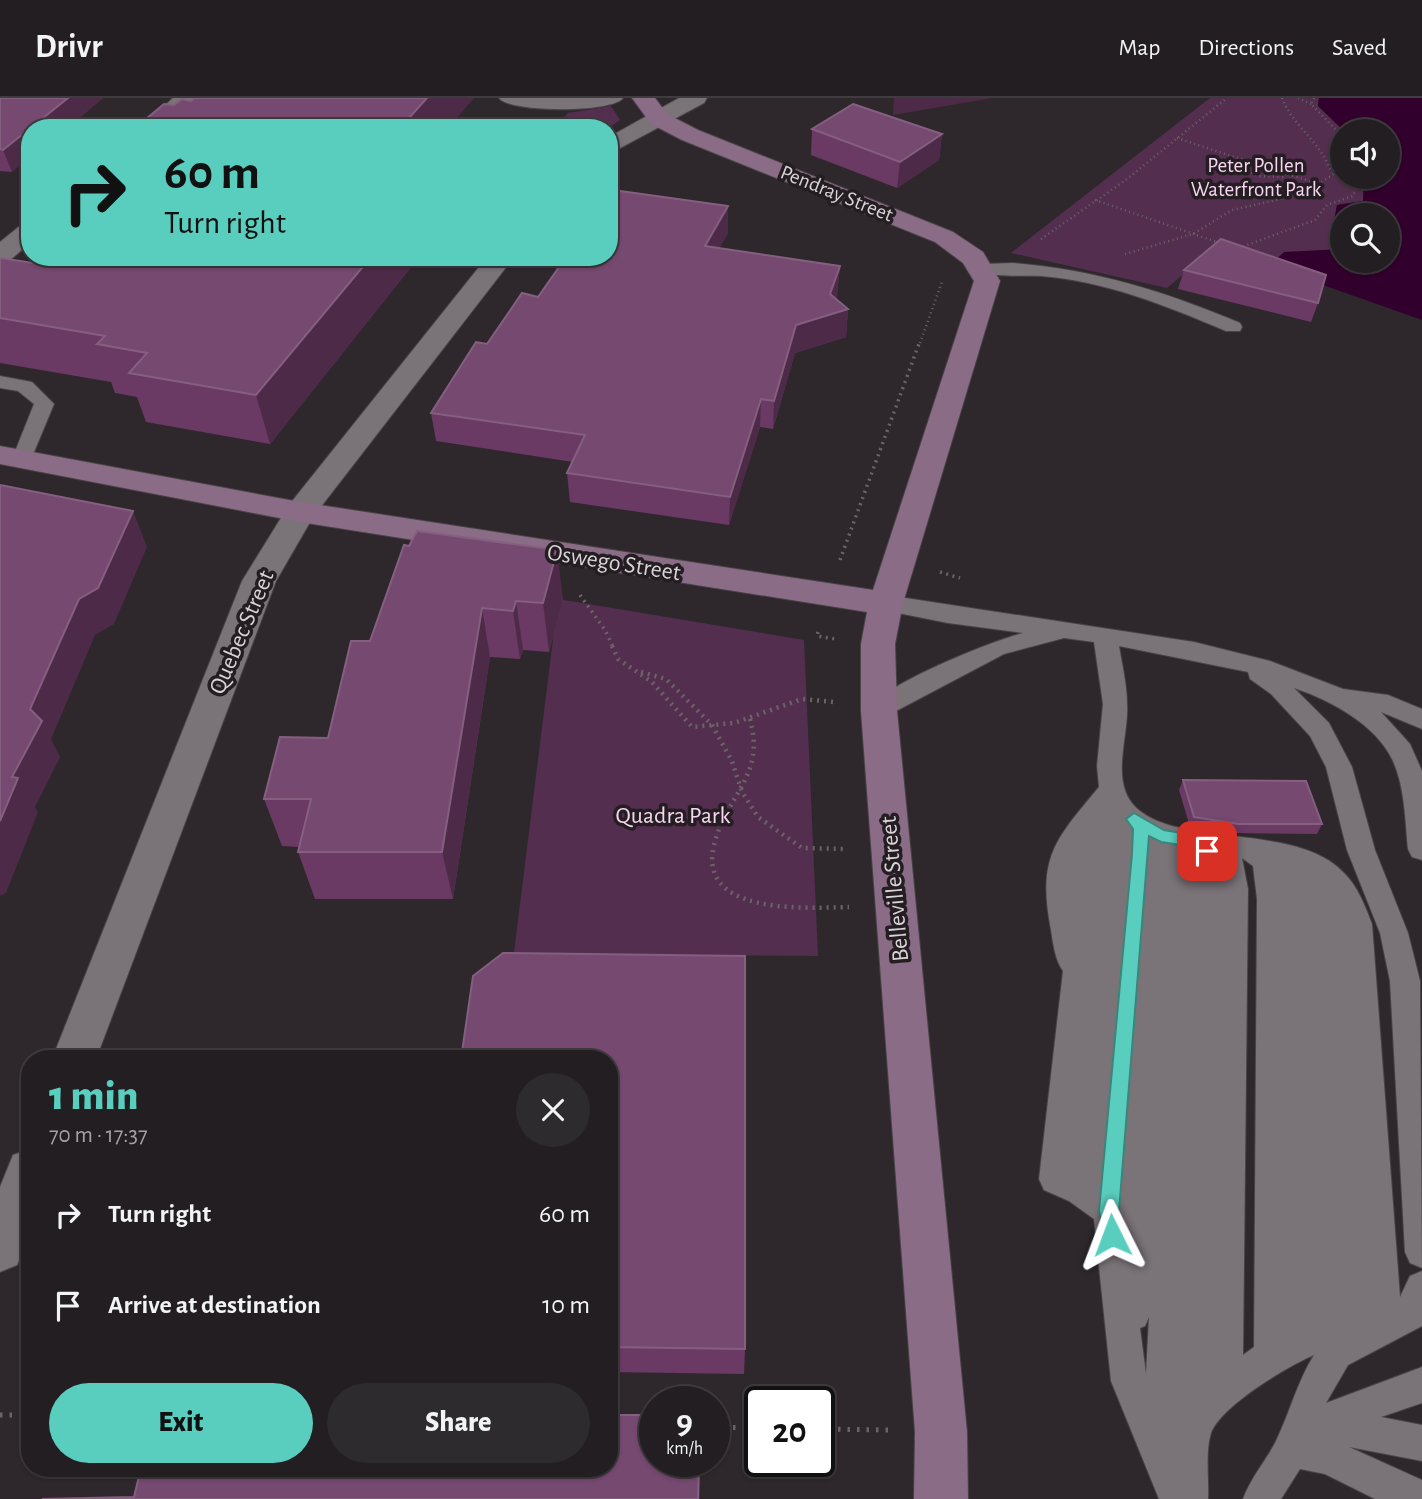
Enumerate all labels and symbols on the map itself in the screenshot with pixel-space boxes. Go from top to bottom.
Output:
park label: Peter Pollen Waterfront Park [1191,155,1322,200]
street label: Pendray Street [778,161,896,226]
street label: Oswego Street [545,541,683,585]
street label: Quebec Street [205,567,279,698]
park label: Quadra Park [615,804,731,828]
street label: Belleville Street [877,815,913,963]
pin [1177,821,1237,881]
position arrow [1075,1198,1149,1272]
speed limit sign: 20 [744,1386,835,1477]

